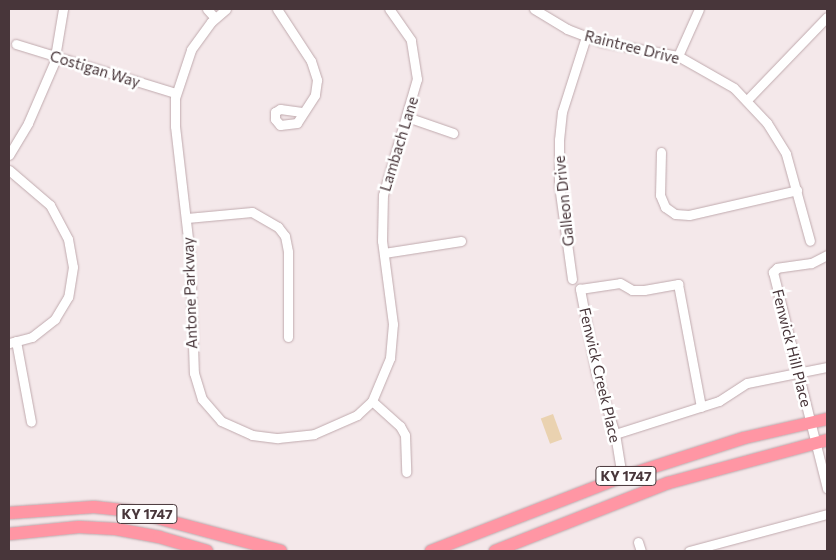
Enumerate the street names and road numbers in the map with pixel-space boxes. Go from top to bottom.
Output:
street label: Raintree Drive [583,27,681,67]
street label: Costigan Way [48,47,142,91]
street label: Lambach Lane [376,94,422,194]
street label: Galleon Drive [550,155,578,247]
street label: Antone Parkway [179,237,201,349]
street label: Fenwick Hill Place [769,287,815,409]
street label: Fenwick Creek Place [576,306,624,444]
road number: KY 1747 [595,464,657,488]
road number: KY 1747 [116,502,178,526]

